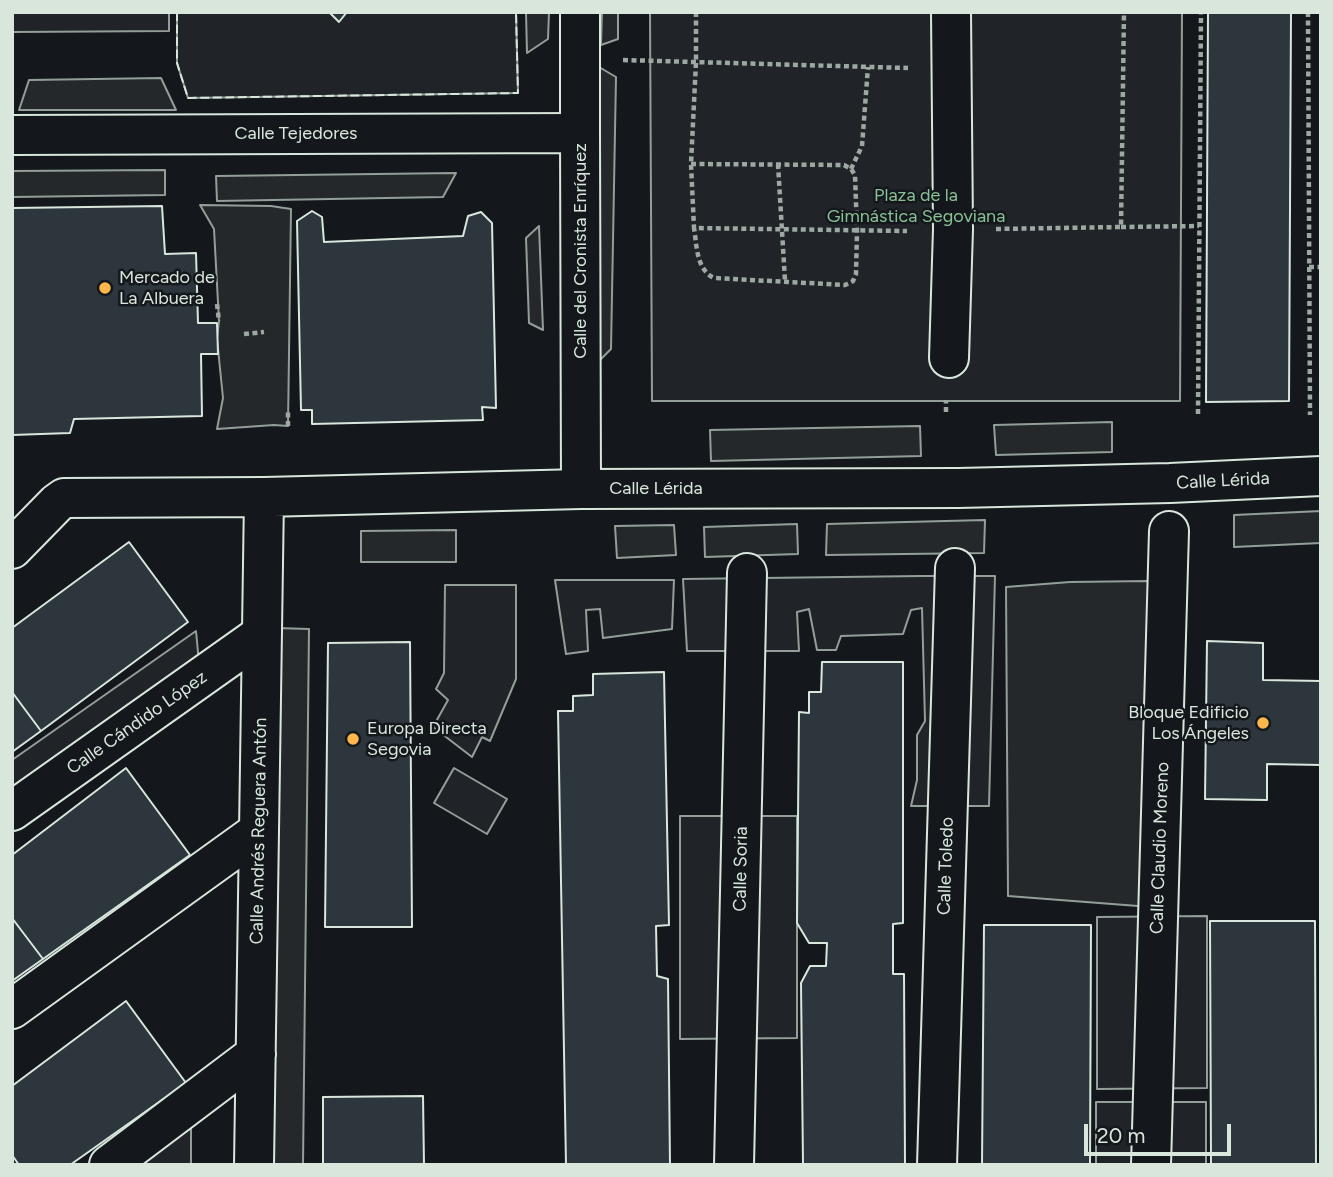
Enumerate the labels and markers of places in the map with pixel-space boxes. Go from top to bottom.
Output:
place label: Mercado de La Albuera [119,267,215,310]
marker: Mercado de La Albuera [97,280,113,296]
place label: Bloque Edificio Los Ángeles [1128,702,1249,744]
marker: Bloque Edificio Los Ángeles [1255,715,1271,731]
place label: Europa Directa Segovia [367,718,487,760]
marker: Europa Directa Segovia [345,731,361,747]

